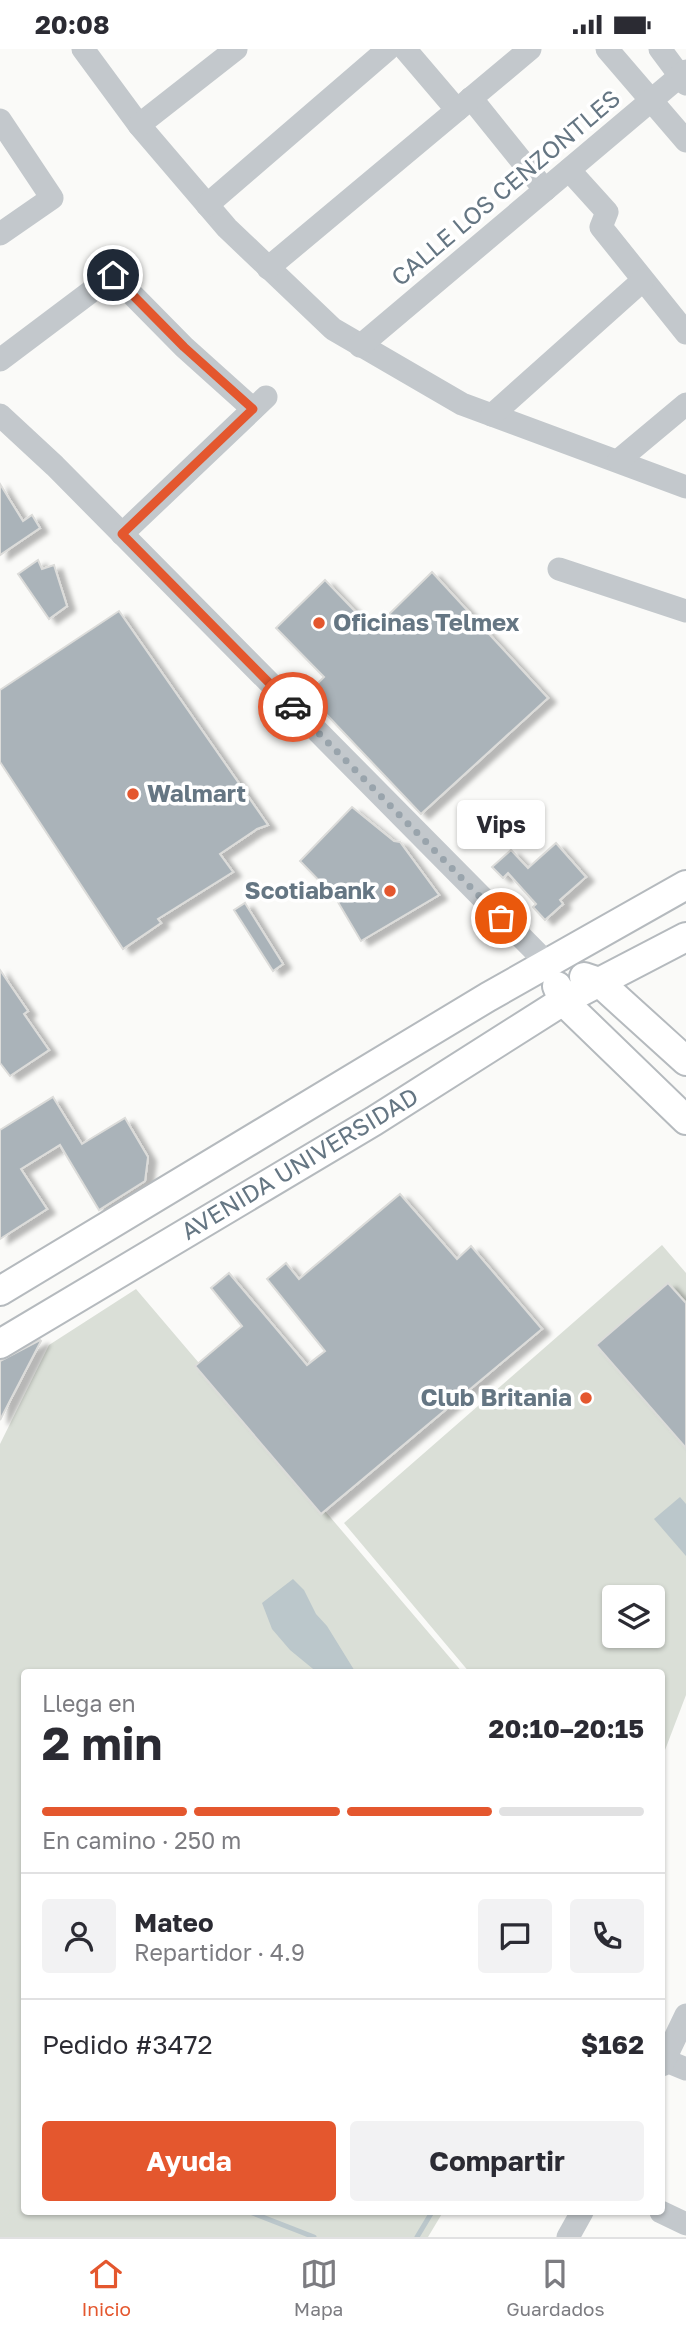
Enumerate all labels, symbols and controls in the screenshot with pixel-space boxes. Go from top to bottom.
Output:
text: 20:08 [35,9,110,40]
street label: CALLE LOS CENZONTLES [385,83,625,291]
pin [83,245,143,305]
icon: home [94,256,132,294]
place label: Oficinas Telmex [333,607,520,636]
marker: Oficinas Telmex [311,615,327,631]
courier [258,672,328,742]
icon: car [274,688,312,726]
place label: Walmart [147,778,246,807]
marker: Walmart [125,786,141,802]
callout: Vips [457,799,545,848]
text: Vips [476,810,526,838]
place label: Scotiabank [245,875,376,904]
marker: Scotiabank [382,883,398,899]
pin [471,888,531,948]
icon: bag [482,899,520,937]
street label: AVENIDA UNIVERSIDAD [176,1080,423,1245]
place label: Club Britania [420,1382,572,1411]
marker: Club Britania [578,1390,594,1406]
map controls [602,1585,665,1648]
button: layers [602,1585,665,1648]
text: Llega en [42,1689,136,1717]
text: 20:10–20:15 [489,1713,644,1744]
text: 2 min [42,1715,162,1770]
text: En camino · 250 m [42,1826,241,1854]
button: person [42,1899,116,1973]
button: chat [478,1899,552,1973]
button: phone [570,1899,644,1973]
text: Mateo [134,1907,214,1938]
text: Repartidor · 4.9 [134,1938,305,1966]
text: Pedido #3472 [42,2029,213,2060]
text: $162 [581,2029,644,2060]
button: Ayuda [42,2121,336,2201]
button: Compartir [350,2121,644,2201]
tab: Inicio [81,2255,131,2320]
tab: Mapa [294,2255,343,2320]
tab: Guardados [506,2255,605,2320]

